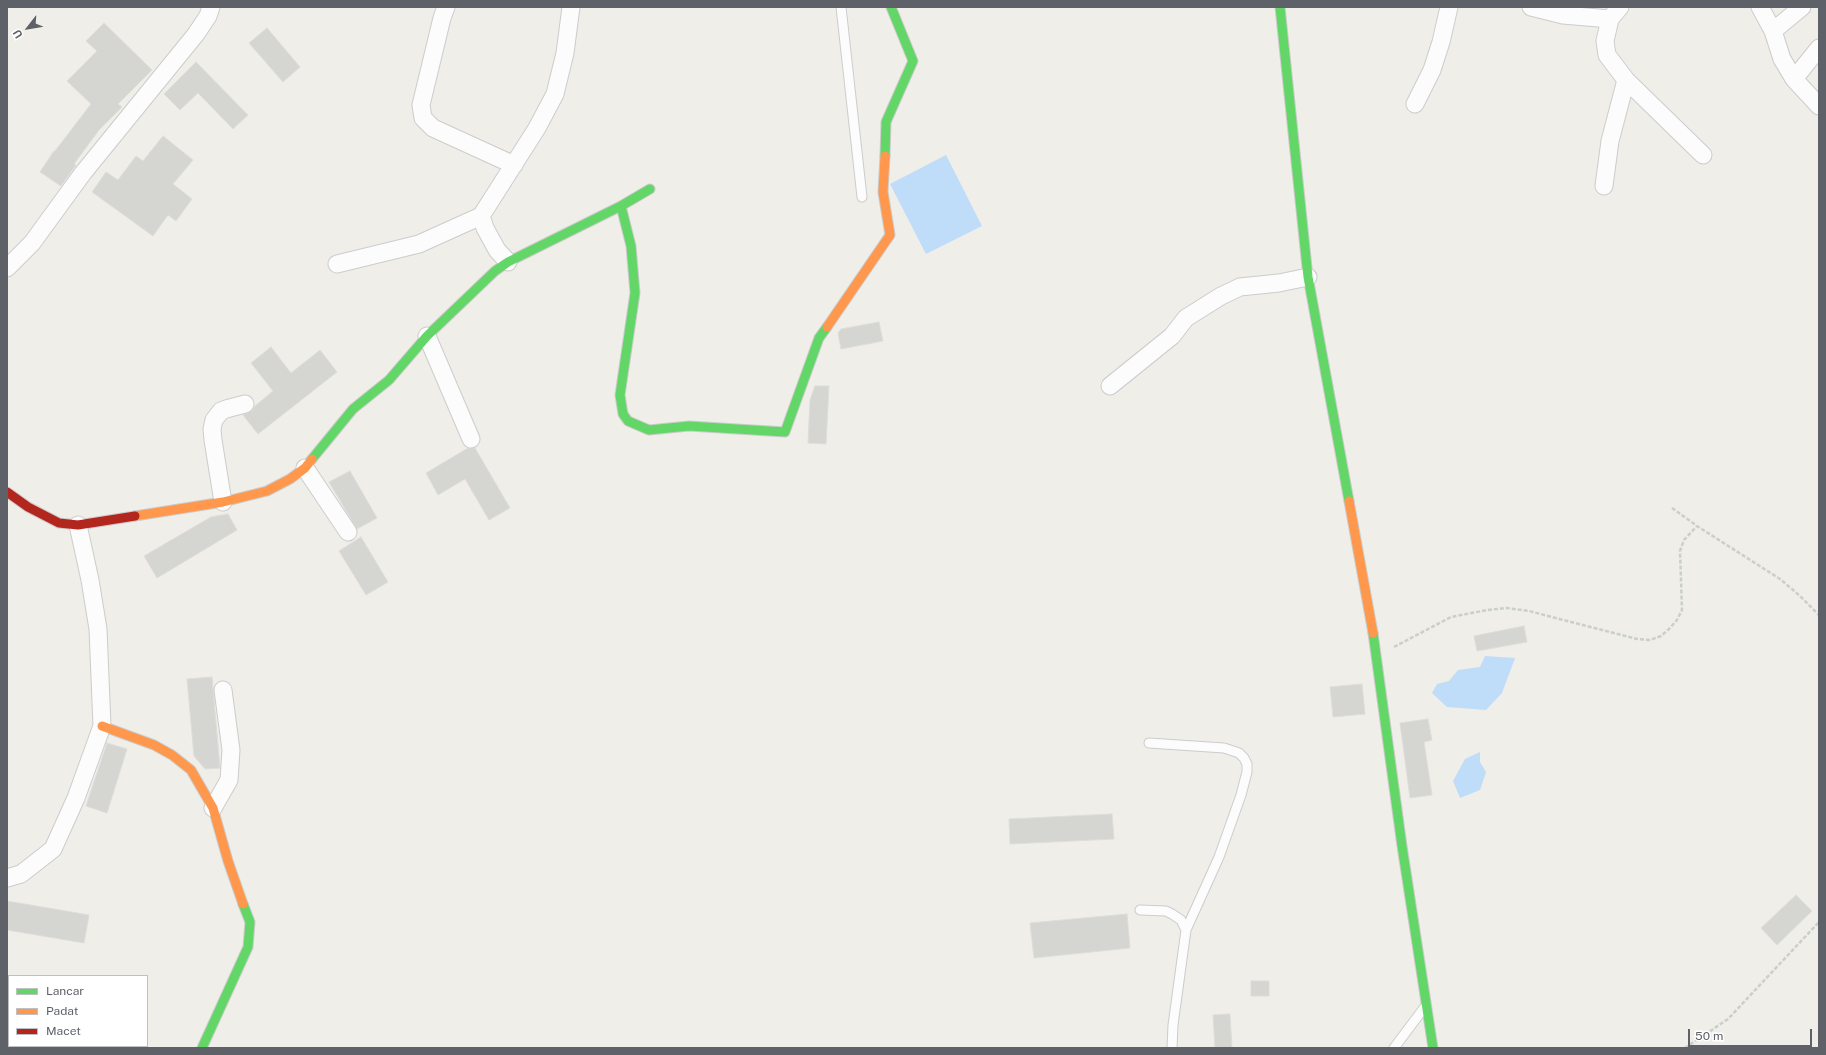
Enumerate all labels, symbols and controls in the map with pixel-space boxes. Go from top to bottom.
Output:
north arrow [8,8,48,48]
text: U [11,28,25,41]
legend [8,975,148,1047]
text: Lancar [46,984,84,998]
text: Padat [46,1004,78,1018]
scale bar [1690,1021,1814,1047]
text: Macet [46,1024,81,1038]
text: 50 m [1695,1029,1723,1043]

